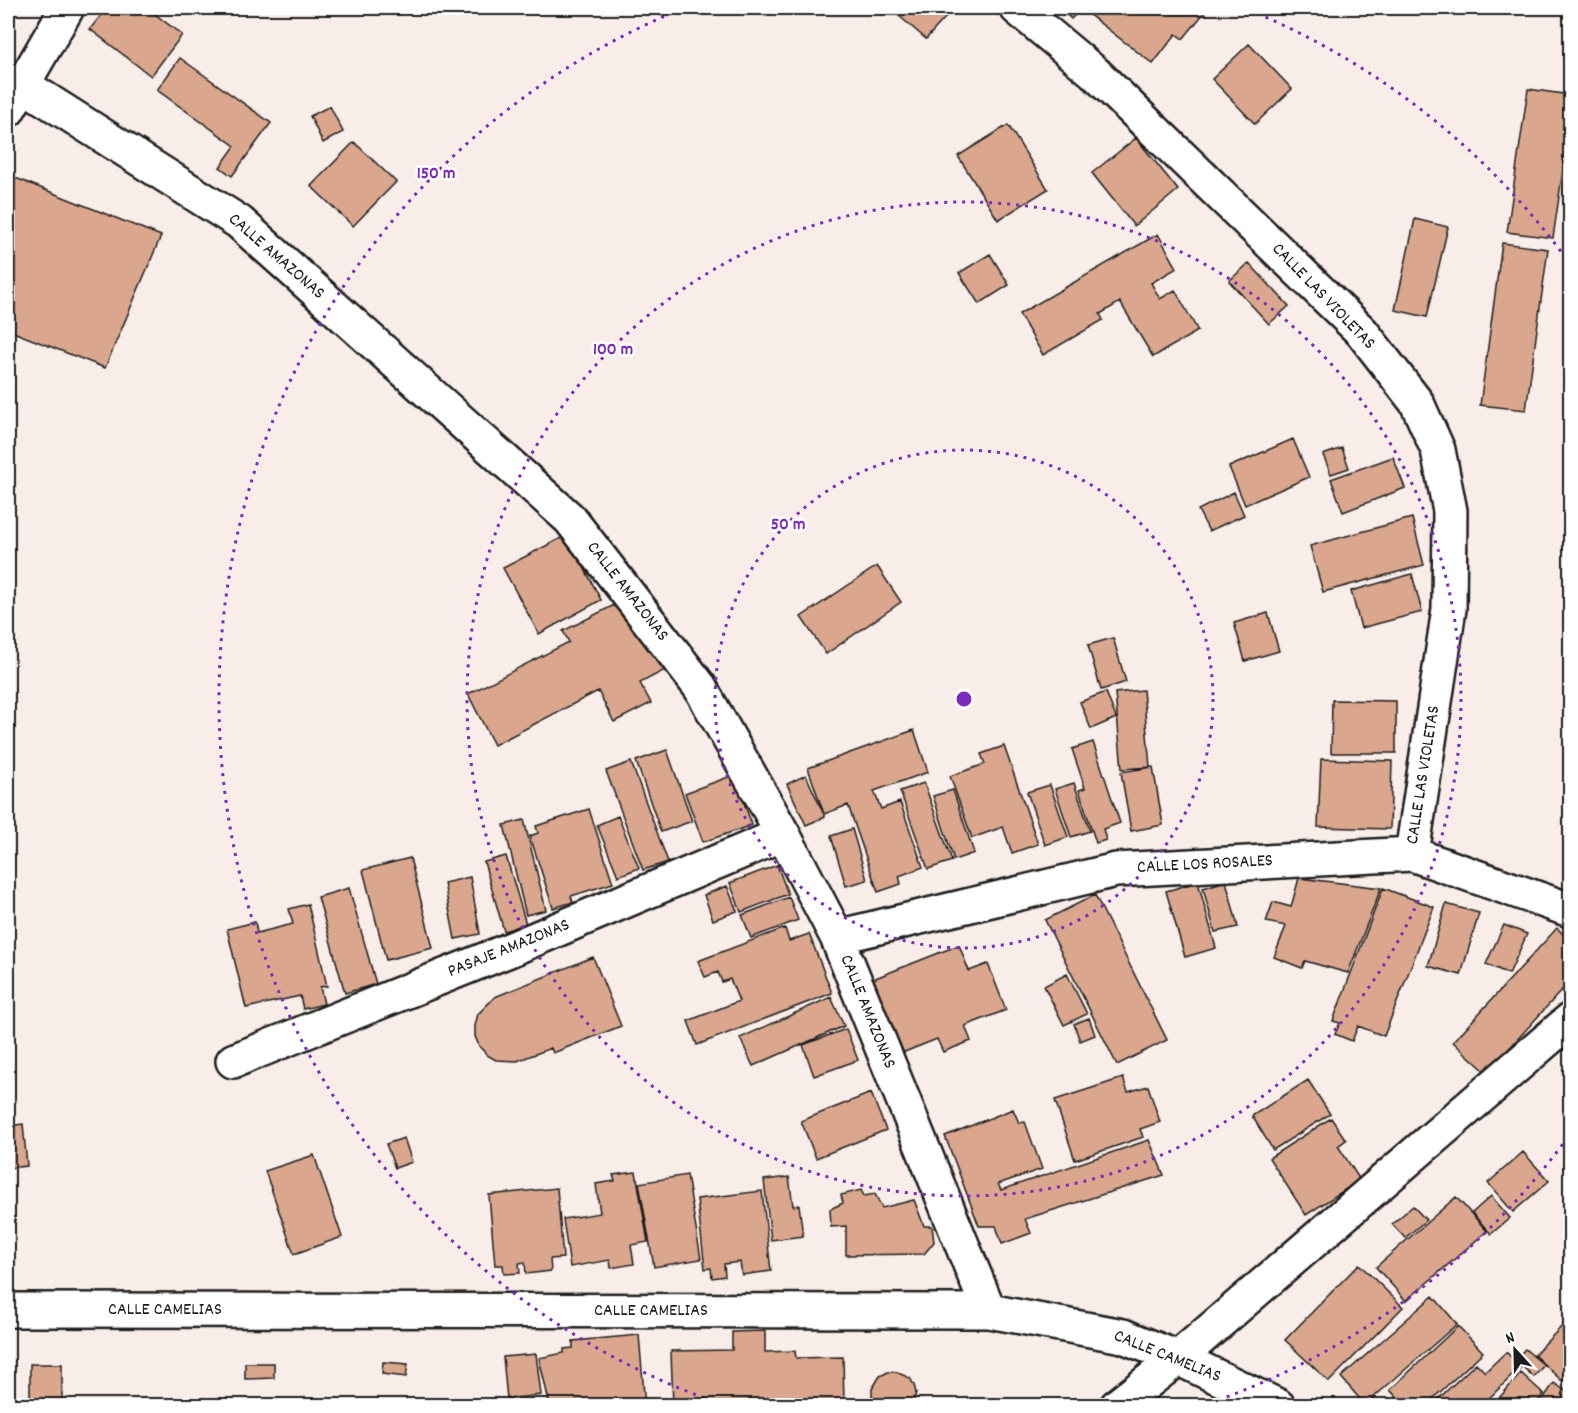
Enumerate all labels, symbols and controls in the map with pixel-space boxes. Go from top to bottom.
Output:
text: 150 m [417,162,455,187]
street label: CALLE AMAZONAS [222,208,330,306]
street label: CALLE LAS VIOLETAS [1265,238,1381,356]
text: 100 m [593,338,633,363]
text: 50 m [771,513,805,538]
street label: CALLE AMAZONAS [580,537,674,647]
centre of rings [954,689,974,709]
street label: CALLE LAS VIOLETAS [1401,704,1447,846]
street label: CALLE LOS ROSALES [1137,849,1274,881]
street label: PASAJE AMAZONAS [444,913,574,985]
street label: CALLE AMAZONAS [833,951,901,1073]
street label: CALLE CAMELIAS [108,1298,222,1323]
street label: CALLE CAMELIAS [594,1299,708,1324]
north arrow [1485,1320,1545,1380]
street label: CALLE CAMELIAS [1110,1324,1225,1390]
text: N [1502,1326,1518,1351]

